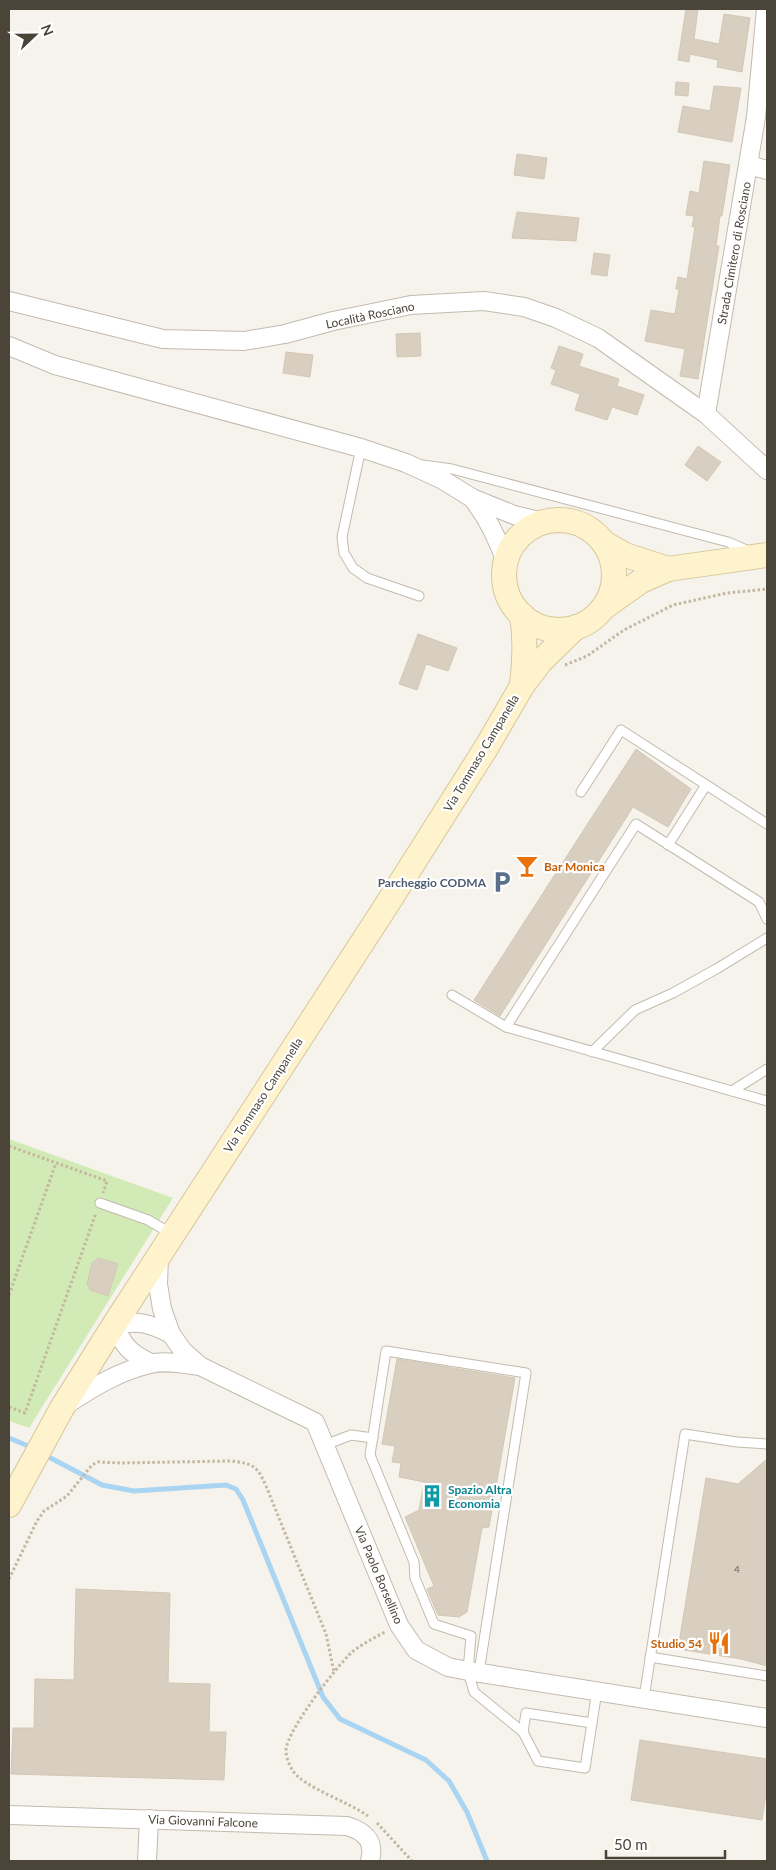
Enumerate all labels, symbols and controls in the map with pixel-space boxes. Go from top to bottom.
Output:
north arrow [10,10,60,60]
text: N [38,22,57,38]
street label: Strada Cimitero di Rosciano [714,180,754,326]
street label: Località Rosciano [324,298,416,332]
street label: Via Tommaso Campanella [440,692,522,814]
bar icon: Bar Monica [514,853,540,879]
place label: Bar Monica [544,859,605,874]
parking icon: Parcheggio CODMA [489,869,515,895]
place label: Parcheggio CODMA [378,875,487,890]
street label: Via Tommaso Campanella [220,1035,306,1155]
place label: Spazio Altra Economia [448,1482,512,1511]
building icon: Spazio Altra Economia [419,1483,445,1509]
street label: Via Paolo Borsellino [352,1524,406,1626]
house number: 4 [734,1563,740,1575]
restaurant icon: Studio 54 [706,1630,732,1656]
place label: Studio 54 [651,1636,702,1651]
street label: Via Giovanni Falcone [148,1812,258,1830]
scale bar [606,1828,725,1860]
text: 50 m [614,1835,648,1853]

